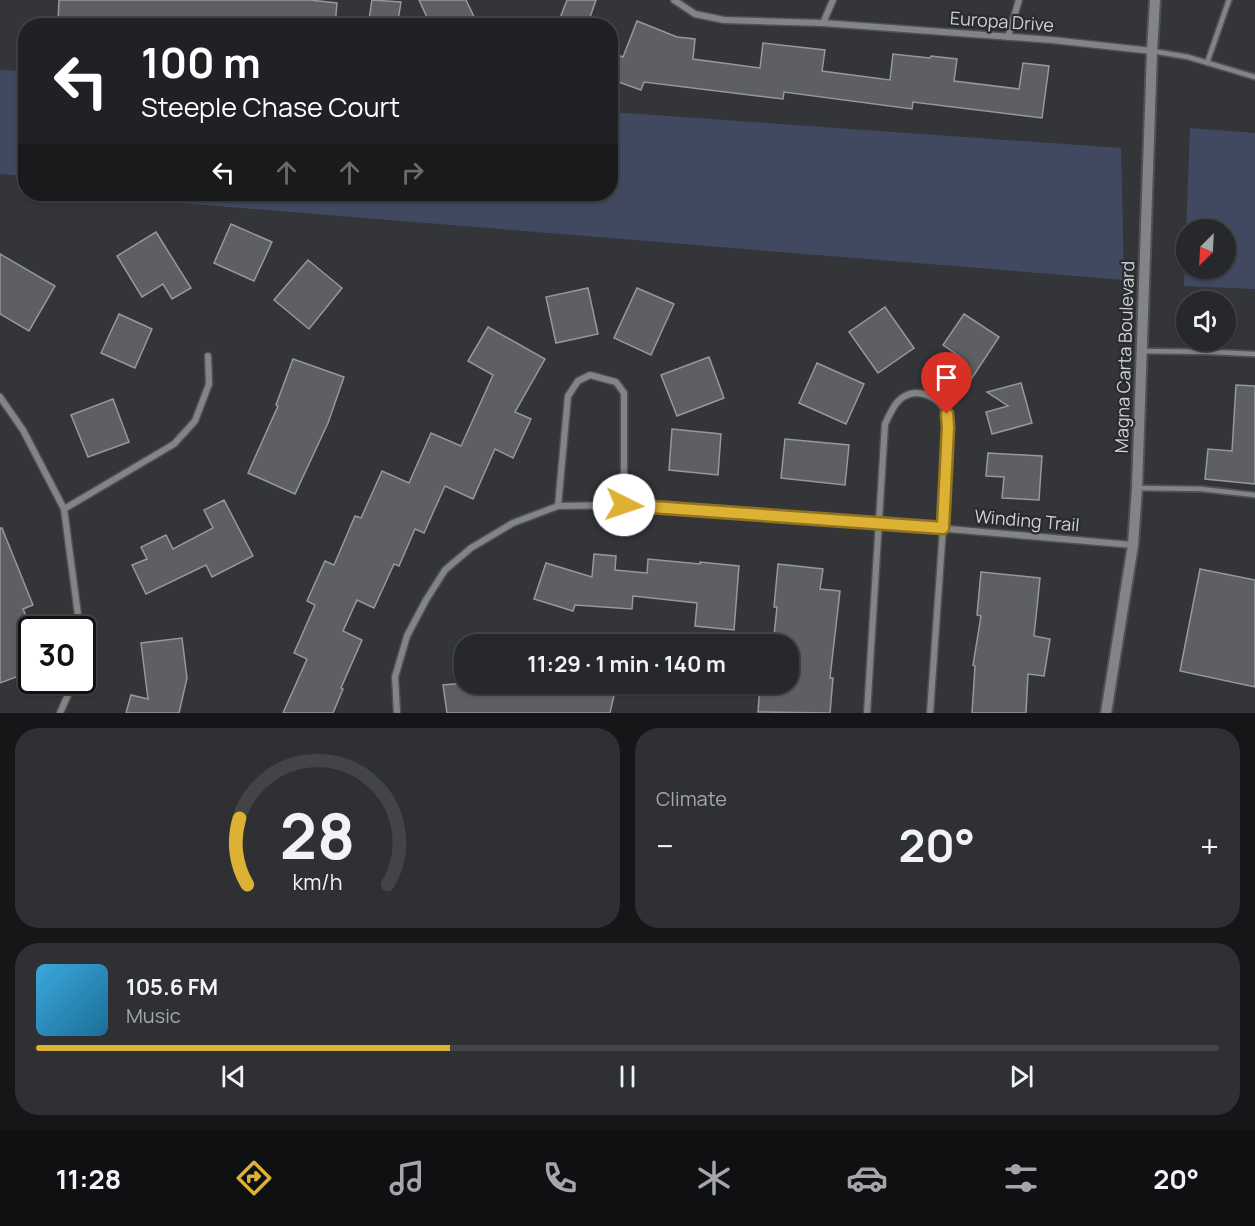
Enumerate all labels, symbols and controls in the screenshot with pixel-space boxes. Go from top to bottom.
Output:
street label: Europa Drive [949,5,1055,37]
text: 100 m [141,33,261,91]
icon: left [42,42,120,120]
text: Steeple Chase Court [141,88,400,125]
icon: left [207,156,240,189]
icon: ahead [270,156,303,189]
icon: ahead [333,156,366,189]
icon: right [396,156,429,189]
north arrow [1176,219,1236,279]
map controls [1176,219,1236,351]
street label: Magna Carta Boulevard [1109,260,1139,454]
button: sound [1176,291,1236,351]
pin [921,352,972,414]
icon: arrive [930,361,963,394]
position arrow [592,473,656,537]
street label: Winding Trail [973,503,1081,537]
speed limit sign: 30 [18,616,96,694]
text: 11:29 · 1 min · 140 m [527,649,726,679]
text: Climate [656,785,727,812]
text: 28 [280,792,355,878]
text: 20° [899,814,975,876]
text: − [656,823,674,868]
text: + [1200,823,1219,868]
text: km/h [293,867,342,896]
text: 105.6 FM [126,972,218,1002]
text: Music [126,1002,181,1029]
icon: previous [217,1060,250,1093]
icon: pause [611,1060,644,1093]
icon: next [1005,1060,1038,1093]
icon: directions [233,1157,275,1199]
icon: music [386,1157,428,1199]
icon: phone [539,1157,581,1199]
icon: climate [693,1157,735,1199]
icon: car [846,1157,888,1199]
icon: filters [1000,1157,1042,1199]
text: 11:28 [56,1160,121,1197]
text: 20° [1153,1160,1199,1197]

